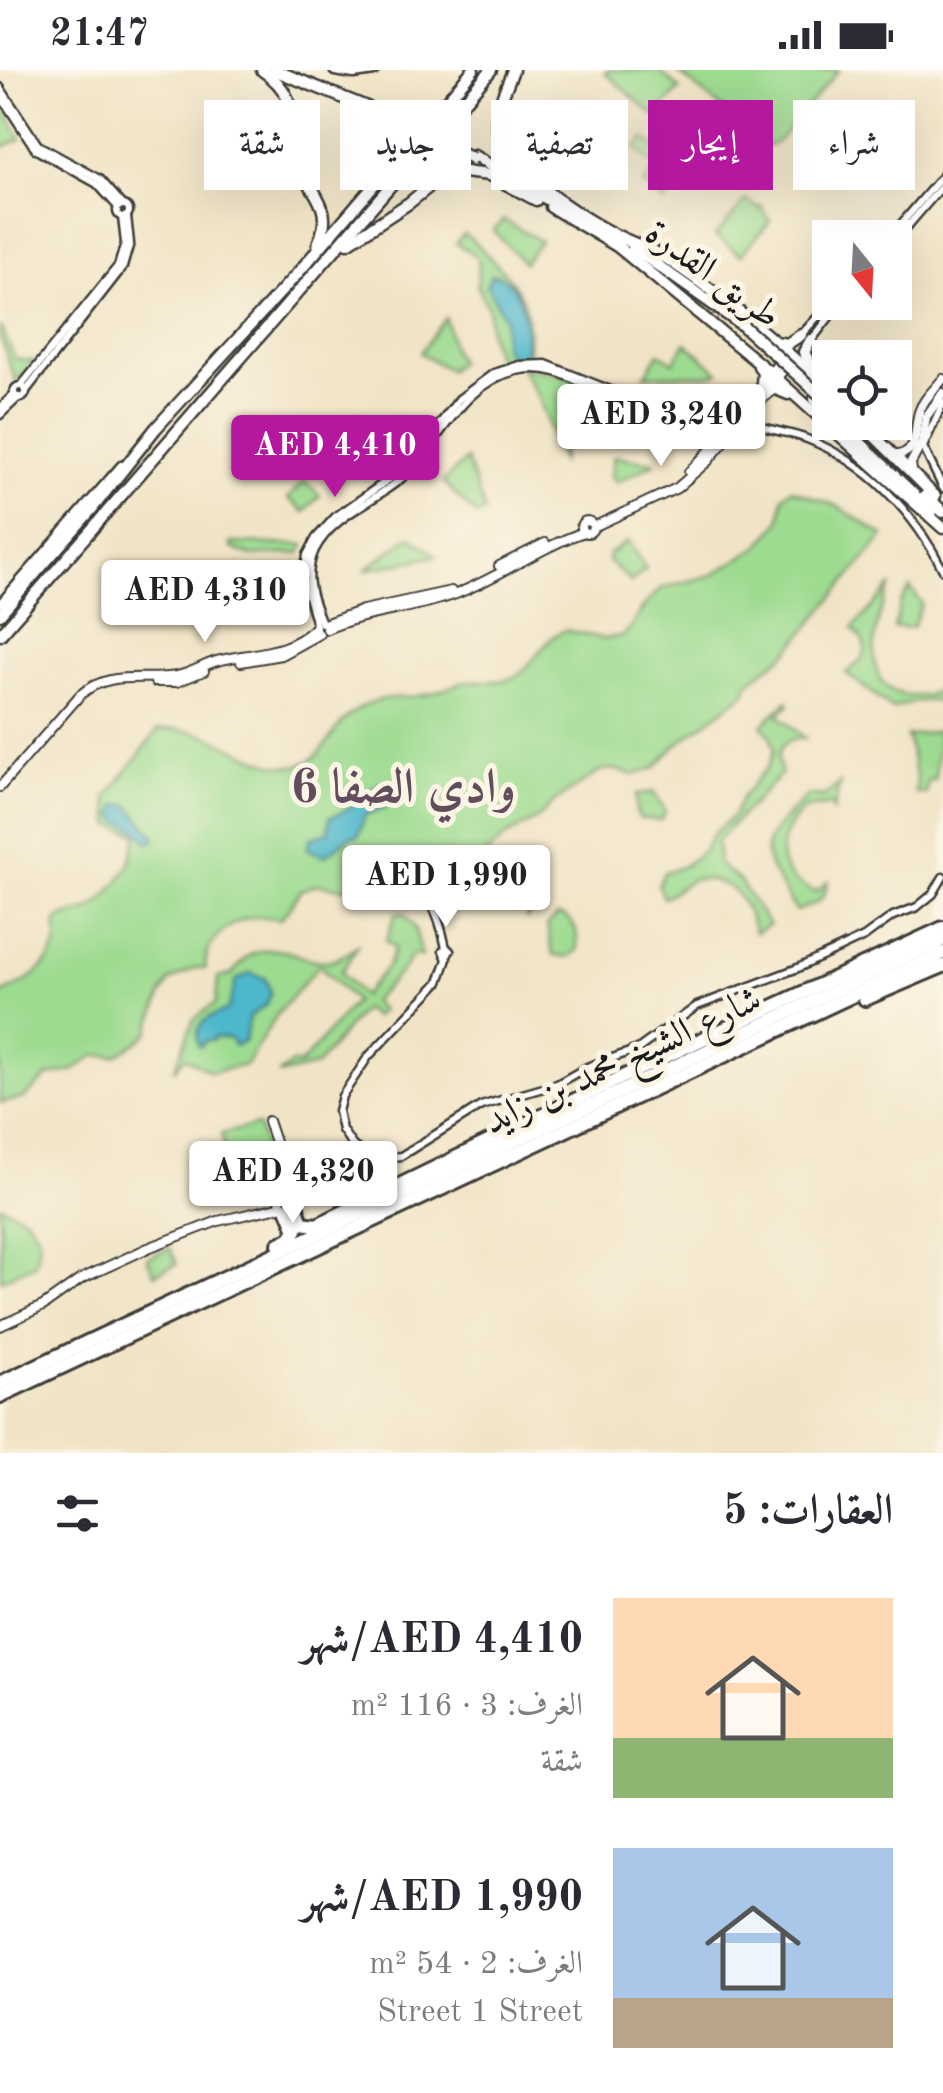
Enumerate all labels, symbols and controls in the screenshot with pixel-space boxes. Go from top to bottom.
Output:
text: 21:47 [50,16,149,54]
chip: شقة [204,100,320,190]
chip: جديد [340,100,471,190]
chip: تصفية [491,100,628,190]
chip: إيجار [648,100,773,190]
chip: شراء [793,100,915,190]
street label: طريق القدرة [637,214,787,338]
north arrow [812,220,912,320]
map controls [812,220,912,440]
button: locate [812,340,912,440]
pin: AED 3,240 [547,384,775,469]
text: AED 3,240 [579,400,743,432]
pin: AED 4,410 [221,415,449,500]
text: AED 4,410 [253,431,417,463]
pin: AED 4,310 [91,560,319,645]
text: AED 4,310 [123,576,287,608]
district label: وادي الصفا 6 [290,765,516,824]
pin: AED 1,990 [332,845,560,930]
text: AED 1,990 [364,861,528,893]
street label: شارع الشيخ محمد بن زايد [479,981,773,1153]
pin: AED 4,320 [179,1141,407,1226]
text: AED 4,320 [211,1157,375,1189]
icon: filters [50,1486,105,1541]
text: العقارات: 5 [723,1491,893,1533]
text: AED 4,410/شهر [301,1620,583,1662]
icon: home [693,1638,813,1758]
text: الغرف: 3 · 116 m² [351,1691,583,1723]
text: شقة [541,1747,583,1779]
text: AED 1,990/شهر [301,1878,583,1920]
icon: home [693,1888,813,2008]
text: الغرف: 2 · 54 m² [369,1949,583,1981]
text: Street 1 Street [377,1997,583,2029]

